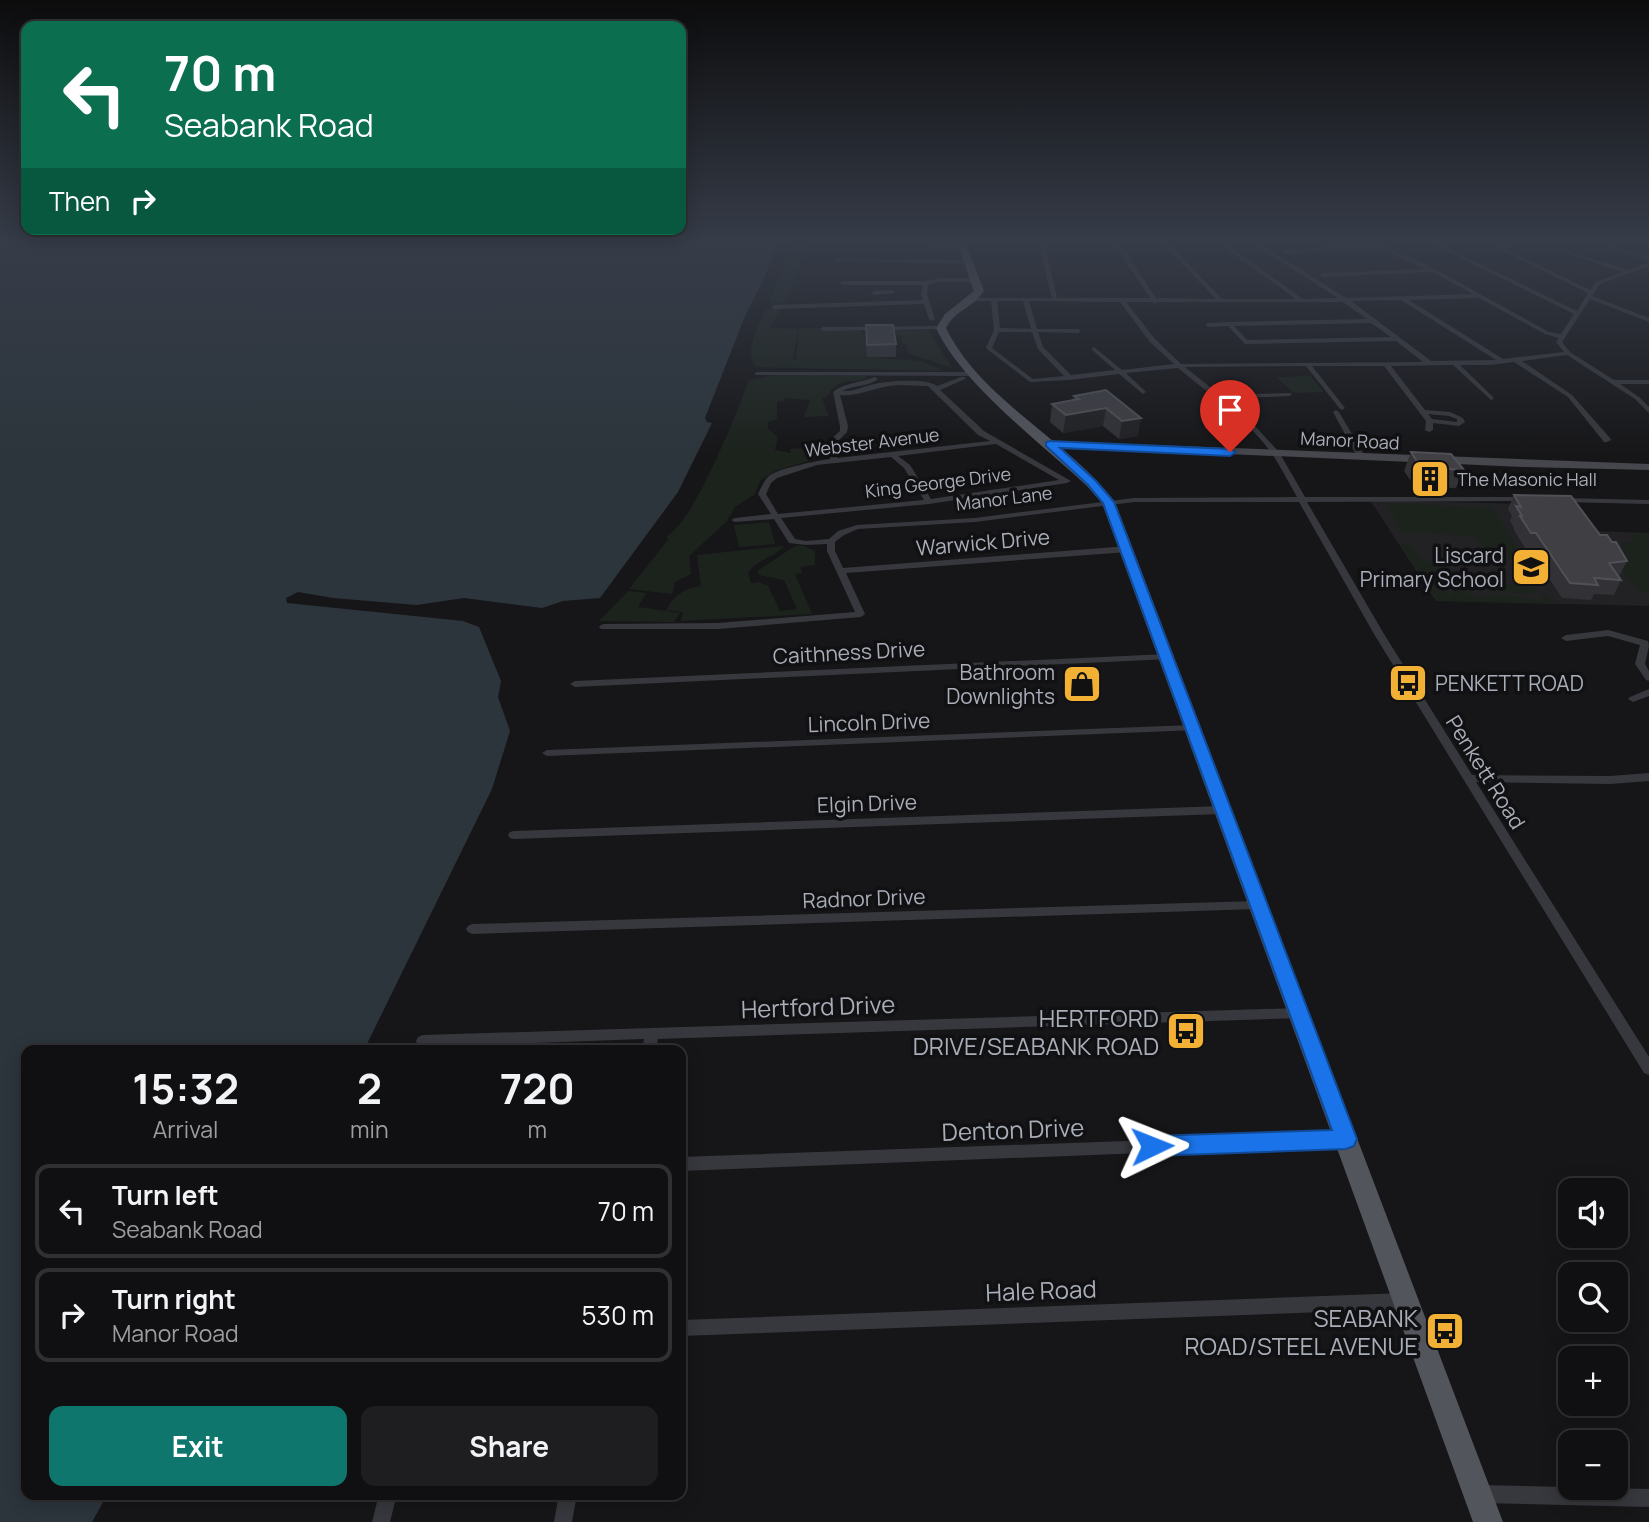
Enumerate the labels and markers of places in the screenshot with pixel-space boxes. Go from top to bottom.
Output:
pin [1200,380,1260,452]
building icon: The Masonic Hall [1409,458,1451,500]
place label: The Masonic Hall [1457,467,1597,491]
place label: Liscard Primary School [1360,541,1504,593]
school or university icon: Liscard Primary School [1510,546,1552,588]
place label: Bathroom Downlights [946,658,1055,710]
bus stop icon: PENKETT ROAD [1387,662,1429,704]
shop icon: Bathroom Downlights [1061,663,1103,705]
place label: PENKETT ROAD [1435,669,1584,697]
place label: HERTFORD DRIVE/SEABANK ROAD [913,1001,1159,1062]
bus stop icon: HERTFORD DRIVE/SEABANK ROAD [1165,1010,1207,1052]
place label: SEABANK ROAD/STEEL AVENUE [1184,1301,1419,1362]
bus stop icon: SEABANK ROAD/STEEL AVENUE [1424,1310,1466,1352]

